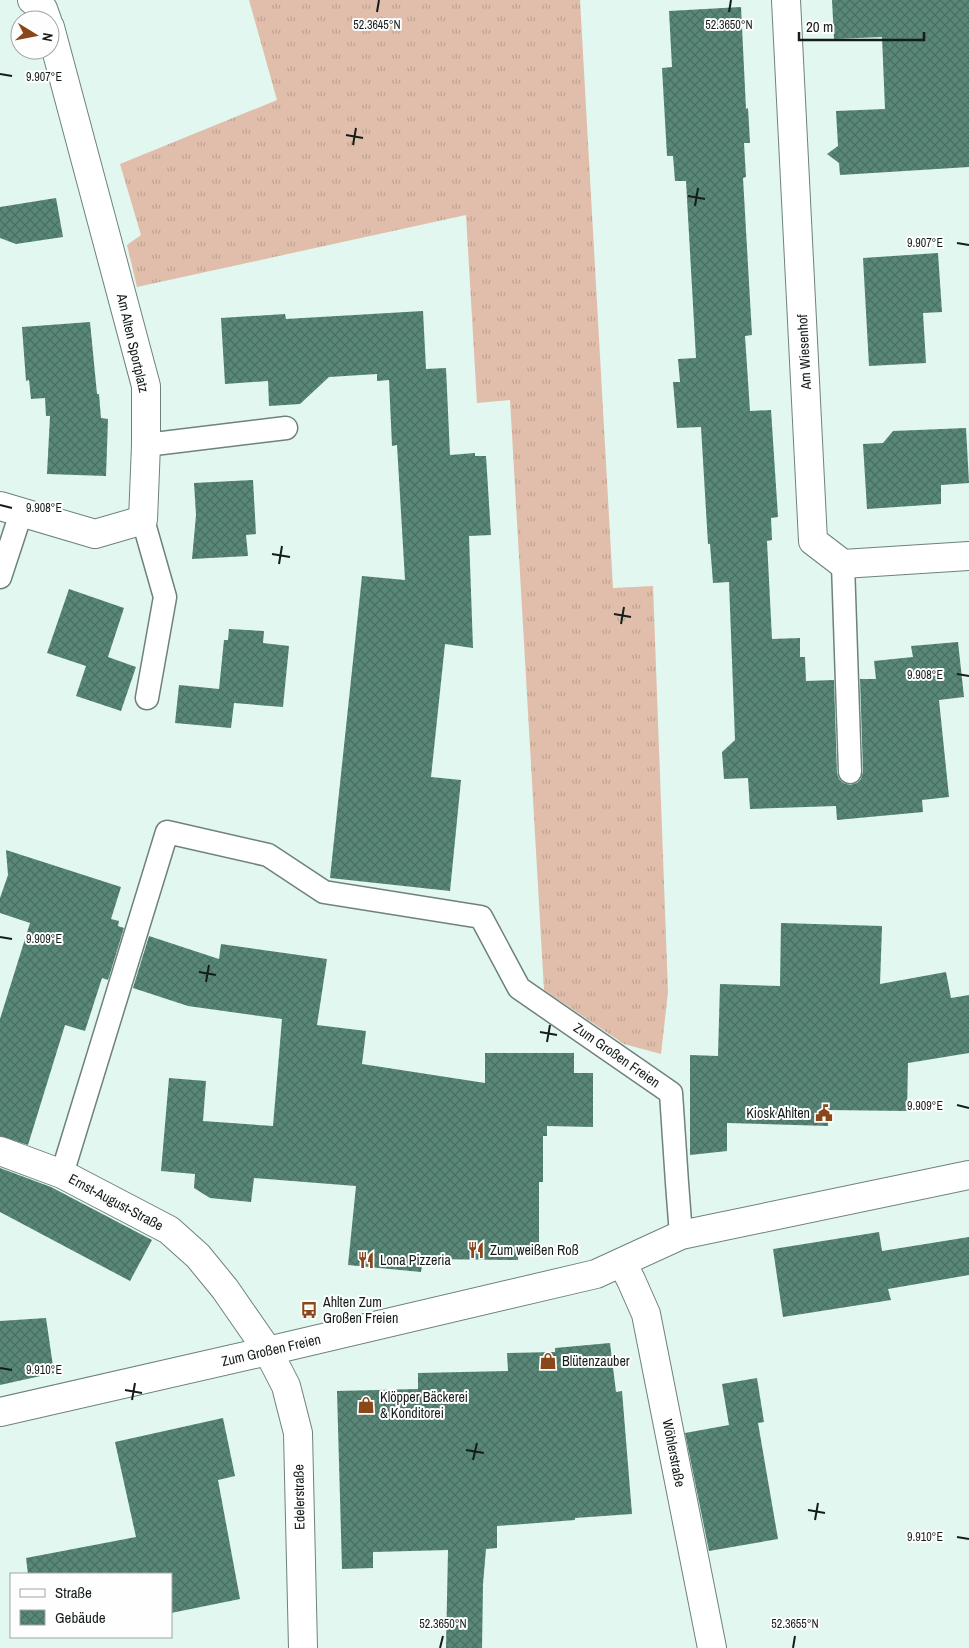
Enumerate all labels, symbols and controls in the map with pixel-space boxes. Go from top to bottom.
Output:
north arrow [10,10,60,60]
scale bar [799,10,924,42]
text: 20 m [806,16,833,37]
text: 52.3645°N [353,17,401,33]
text: 52.3650°N [705,17,753,33]
text: N [38,32,57,43]
text: 9.907°E [26,69,62,85]
text: 9.907°E [907,235,943,251]
street label: Am Alten Sportplatz [113,291,153,394]
street label: Am Wiesenhof [793,313,815,391]
text: 9.908°E [26,500,62,516]
text: 9.908°E [907,667,943,683]
text: 9.909°E [26,931,62,947]
street label: Zum Großen Freien [570,1019,664,1091]
text: 9.909°E [907,1098,943,1114]
public building icon: Kiosk Ahlten [814,1103,834,1123]
place label: Kiosk Ahlten [746,1104,810,1122]
street label: Ernst-August-Straße [66,1169,166,1235]
restaurant icon: Zum weißen Roß [466,1240,486,1260]
place label: Zum weißen Roß [490,1241,579,1259]
restaurant icon: Lona Pizzeria [356,1250,376,1270]
place label: Lona Pizzeria [380,1251,451,1269]
place label: Ahlten Zum Großen Freien [322,1293,398,1327]
bus stop icon: Ahlten Zum Großen Freien [299,1300,319,1320]
street label: Zum Großen Freien [220,1330,322,1370]
shop icon: Blütenzauber [538,1351,558,1371]
place label: Blütenzauber [562,1352,630,1370]
text: 9.910°E [26,1362,62,1378]
place label: Klöpper Bäckerei & Konditorei [380,1388,468,1422]
shop icon: Klöpper Bäckerei & Konditorei [356,1395,376,1415]
street label: Wöhlerstraße [659,1418,689,1488]
street label: Edelerstraße [289,1464,309,1530]
text: 9.910°E [907,1529,943,1545]
legend [10,1573,172,1638]
text: Straße [55,1582,92,1603]
text: Gebäude [55,1607,106,1628]
text: 52.3650°N [419,1616,467,1632]
text: 52.3655°N [771,1616,819,1632]

